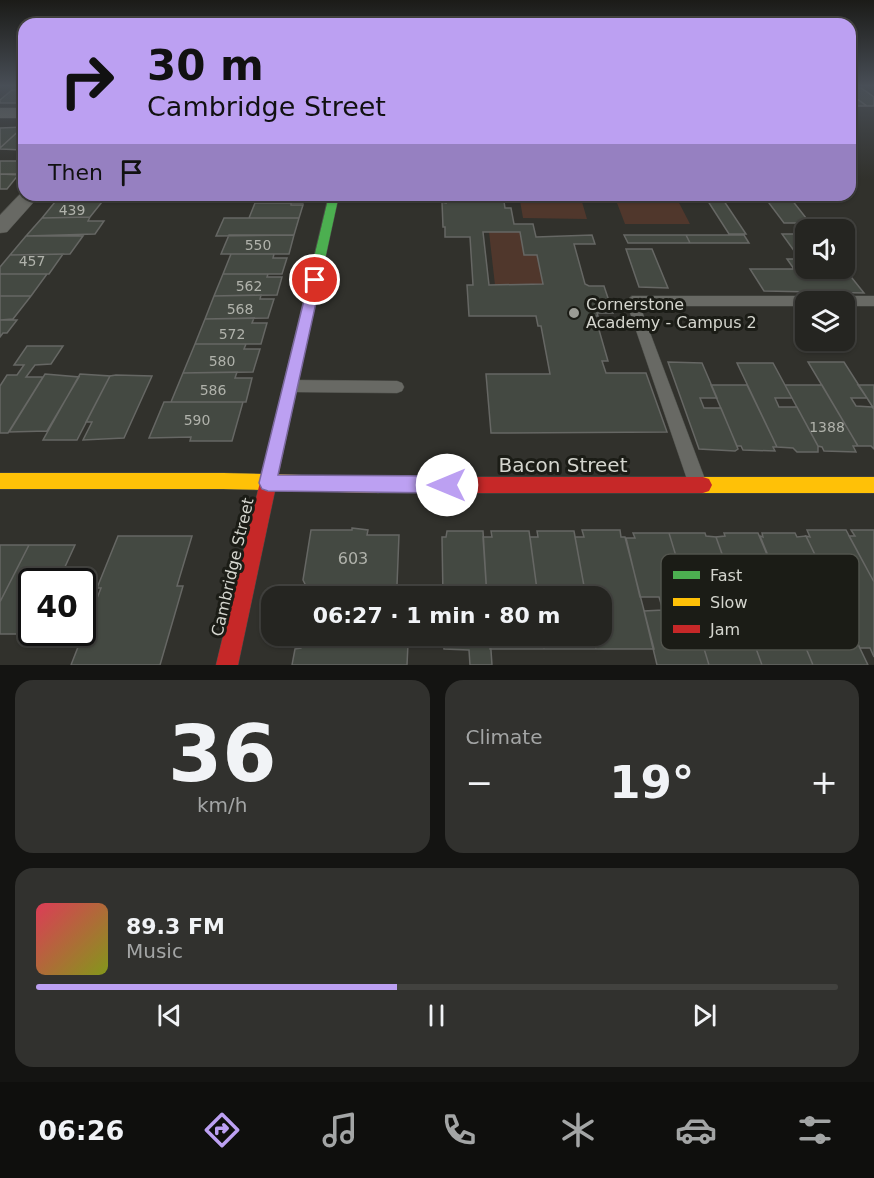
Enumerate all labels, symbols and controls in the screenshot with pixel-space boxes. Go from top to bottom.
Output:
text: 30 m [147,41,264,90]
icon: right [48,42,126,120]
text: Cambridge Street [147,91,386,122]
icon: arrive [115,156,148,189]
text: Then [48,160,103,185]
house number: 439 [59,202,85,218]
map controls [795,219,855,351]
button: sound [795,219,855,279]
house number: 550 [245,237,271,253]
house number: 457 [19,253,45,269]
pin [289,254,340,305]
icon: arrive [298,263,331,296]
house number: 562 [236,278,262,294]
button: layers [795,291,855,351]
place label: Cornerstone Academy - Campus 2 [586,295,757,332]
house number: 568 [227,301,253,317]
marker: Cornerstone Academy - Campus 2 [567,306,581,320]
house number: 572 [219,326,245,342]
house number: 580 [209,353,235,369]
house number: 586 [200,382,226,398]
house number: 590 [184,412,210,428]
house number: 1388 [809,419,845,435]
position arrow [415,453,479,517]
street label: Bacon Street [498,453,628,477]
street label: Cambridge Street [207,496,258,638]
house number: 603 [338,549,368,568]
legend [661,554,859,650]
text: Fast [710,566,742,585]
speed limit sign: 40 [18,568,96,646]
text: Slow [710,593,747,612]
text: 06:27 · 1 min · 80 m [313,603,560,628]
text: Jam [709,620,740,639]
text: 36 [168,709,277,799]
text: Climate [466,725,542,749]
text: 19° [609,756,694,809]
text: − [466,763,493,802]
text: + [810,763,838,802]
text: km/h [197,793,247,817]
text: 89.3 FM [126,914,225,939]
text: Music [126,939,183,963]
icon: previous [153,999,186,1032]
icon: pause [420,999,453,1032]
icon: next [688,999,721,1032]
icon: directions [201,1109,243,1151]
icon: music [319,1109,361,1151]
icon: phone [438,1109,480,1151]
icon: climate [557,1109,599,1151]
icon: car [675,1109,717,1151]
icon: filters [794,1109,836,1151]
text: 06:26 [38,1115,124,1146]

